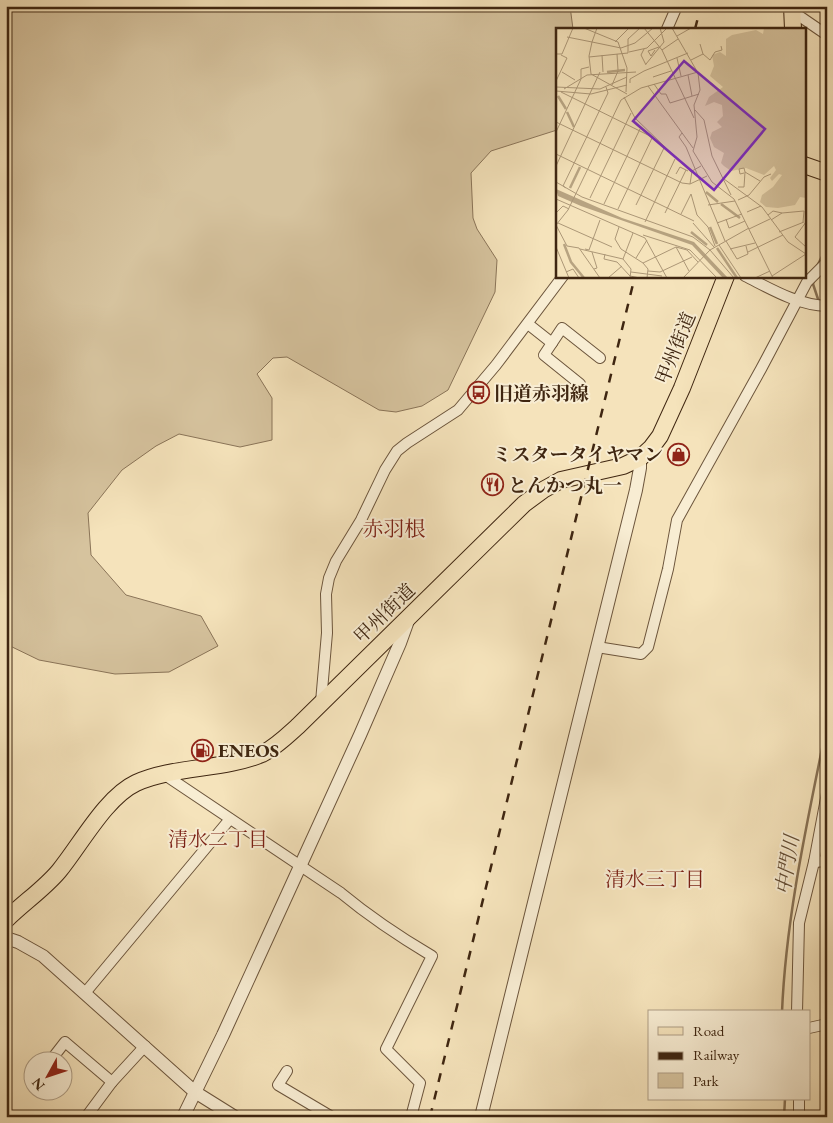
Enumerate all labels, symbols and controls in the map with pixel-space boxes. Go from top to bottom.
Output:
inset map [556,28,806,278]
street label: 甲州街道 [650,308,701,388]
bus stop icon: 旧道赤羽線 [466,381,490,405]
place label: 旧道赤羽線 [494,381,589,406]
place label: ミスタータイヤマン [492,442,663,467]
shop icon: ミスタータイヤマン [667,442,691,466]
restaurant icon: とんかつ丸一 [480,473,504,497]
place label: とんかつ丸一 [508,473,622,498]
district label: 赤羽根 [363,515,426,542]
street label: 甲州街道 [348,578,420,649]
fuel station icon: ENEOS [190,738,214,762]
place label: ENEOS [218,738,279,763]
district label: 清水二丁目 [168,826,268,852]
water label: 中門川 [769,831,805,897]
district label: 清水三丁目 [605,866,705,892]
legend [648,1010,810,1100]
text: Road [693,1021,725,1040]
text: Railway [693,1045,740,1064]
north arrow [22,1050,72,1100]
text: Park [693,1071,720,1090]
text: N [27,1074,49,1094]

